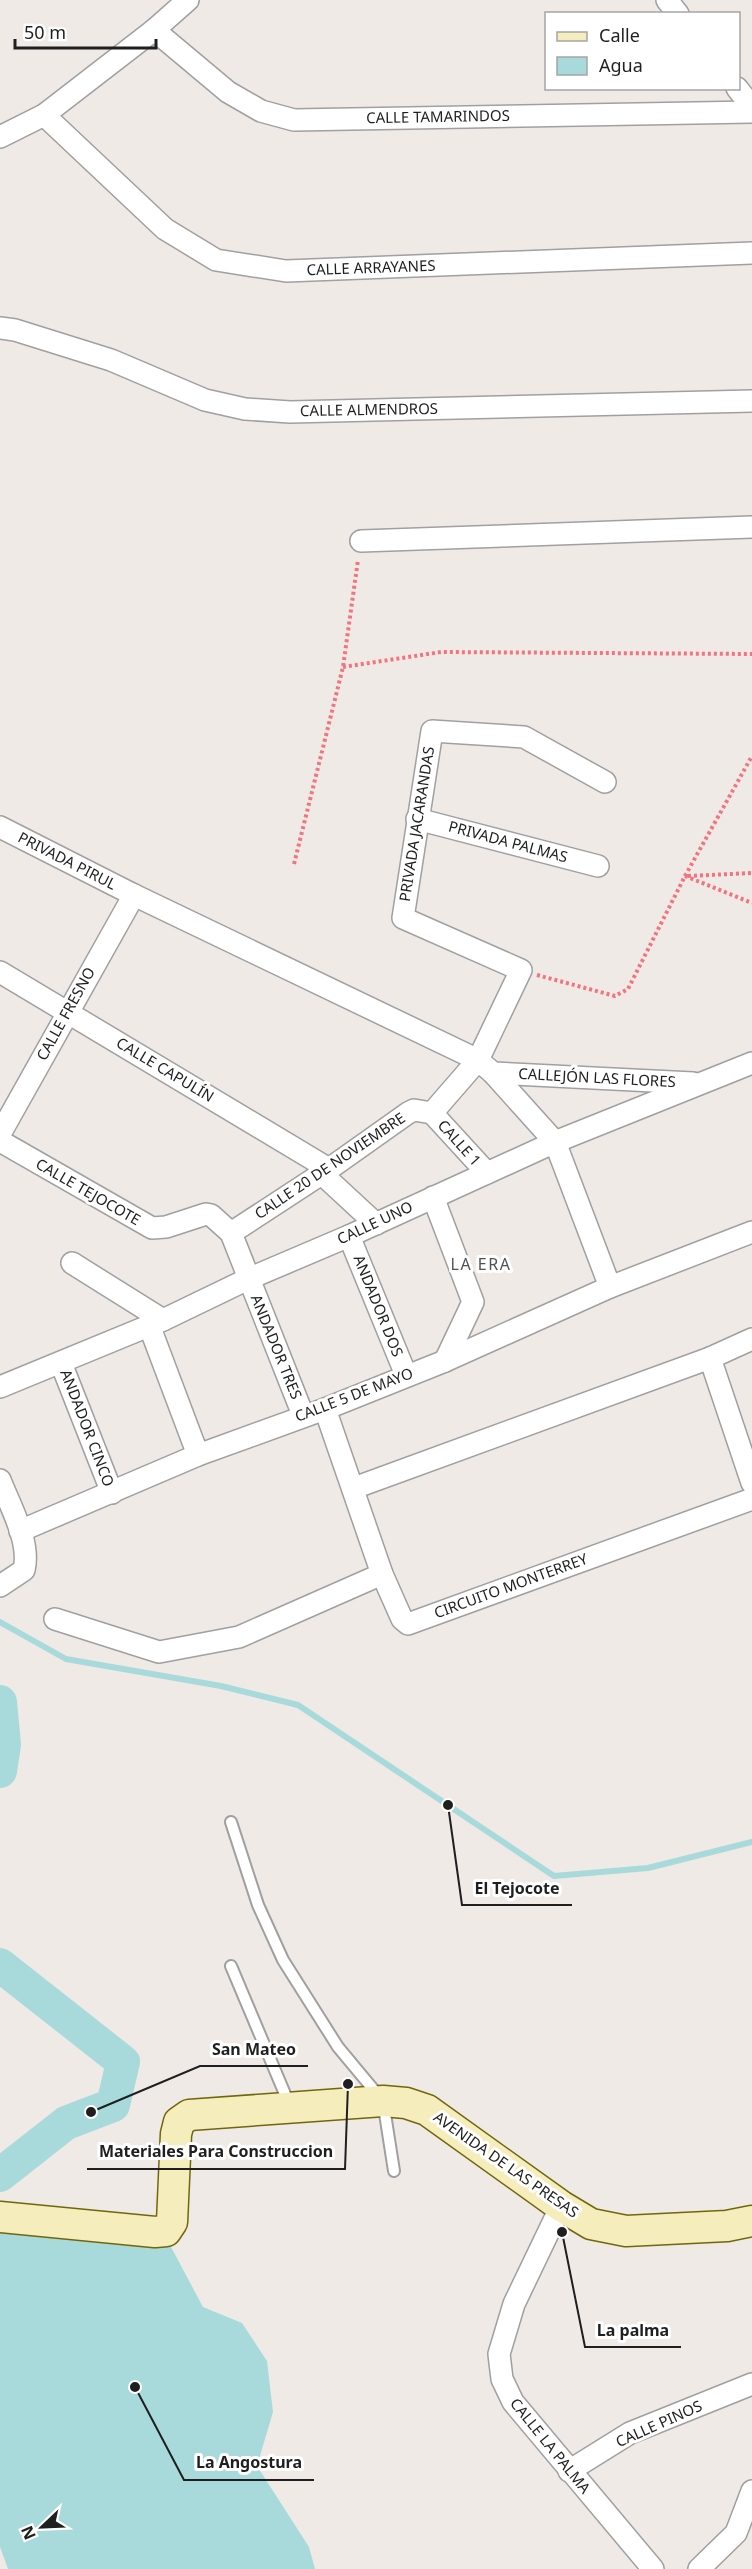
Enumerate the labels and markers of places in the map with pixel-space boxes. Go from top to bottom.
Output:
callout: El Tejocote [462,1871,572,1905]
callout: San Mateo [200,2032,308,2066]
callout: Materiales Para Construccion [87,2135,345,2169]
callout: La palma [585,2313,681,2347]
callout: La Angostura [184,2446,314,2480]

